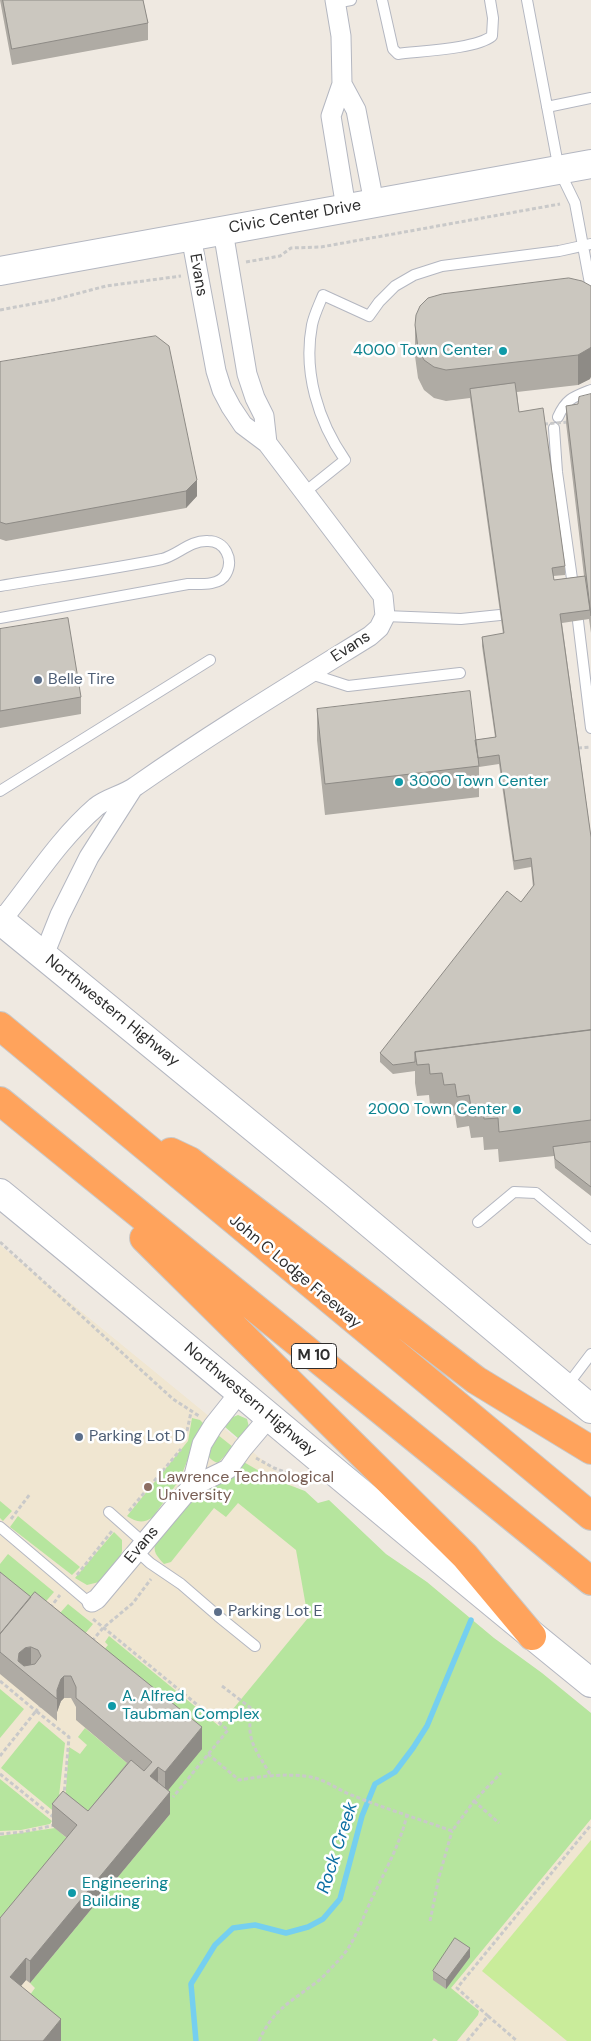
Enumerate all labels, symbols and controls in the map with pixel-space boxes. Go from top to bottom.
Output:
street label: Civic Center Drive [227,196,363,238]
street label: Evans [185,252,211,298]
place label: 4000 Town Center [353,341,493,361]
marker: 4000 Town Center [497,345,509,357]
street label: Evans [328,627,374,667]
place label: Belle Tire [48,670,115,690]
marker: Belle Tire [32,674,44,686]
place label: 3000 Town Center [409,772,549,792]
marker: 3000 Town Center [393,776,405,788]
street label: Northwestern Highway [41,951,183,1071]
place label: 2000 Town Center [368,1100,507,1120]
marker: 2000 Town Center [511,1104,523,1116]
street label: John C Lodge Freeway [225,1211,365,1333]
street label: Northwestern Highway [180,1339,320,1461]
road number: M 10 [292,1344,336,1368]
place label: Parking Lot D [89,1427,186,1447]
marker: Parking Lot D [73,1431,85,1443]
place label: Lawrence Technological University [158,1468,334,1506]
marker: Lawrence Technological University [142,1481,154,1493]
street label: Evans [121,1522,163,1568]
place label: Parking Lot E [228,1602,323,1622]
marker: Parking Lot E [212,1606,224,1618]
place label: A. Alfred Taubman Complex [122,1687,260,1725]
marker: A. Alfred Taubman Complex [106,1700,118,1712]
water label: Rock Creek [313,1800,363,1896]
place label: Engineering Building [82,1874,168,1912]
marker: Engineering Building [66,1887,78,1899]

